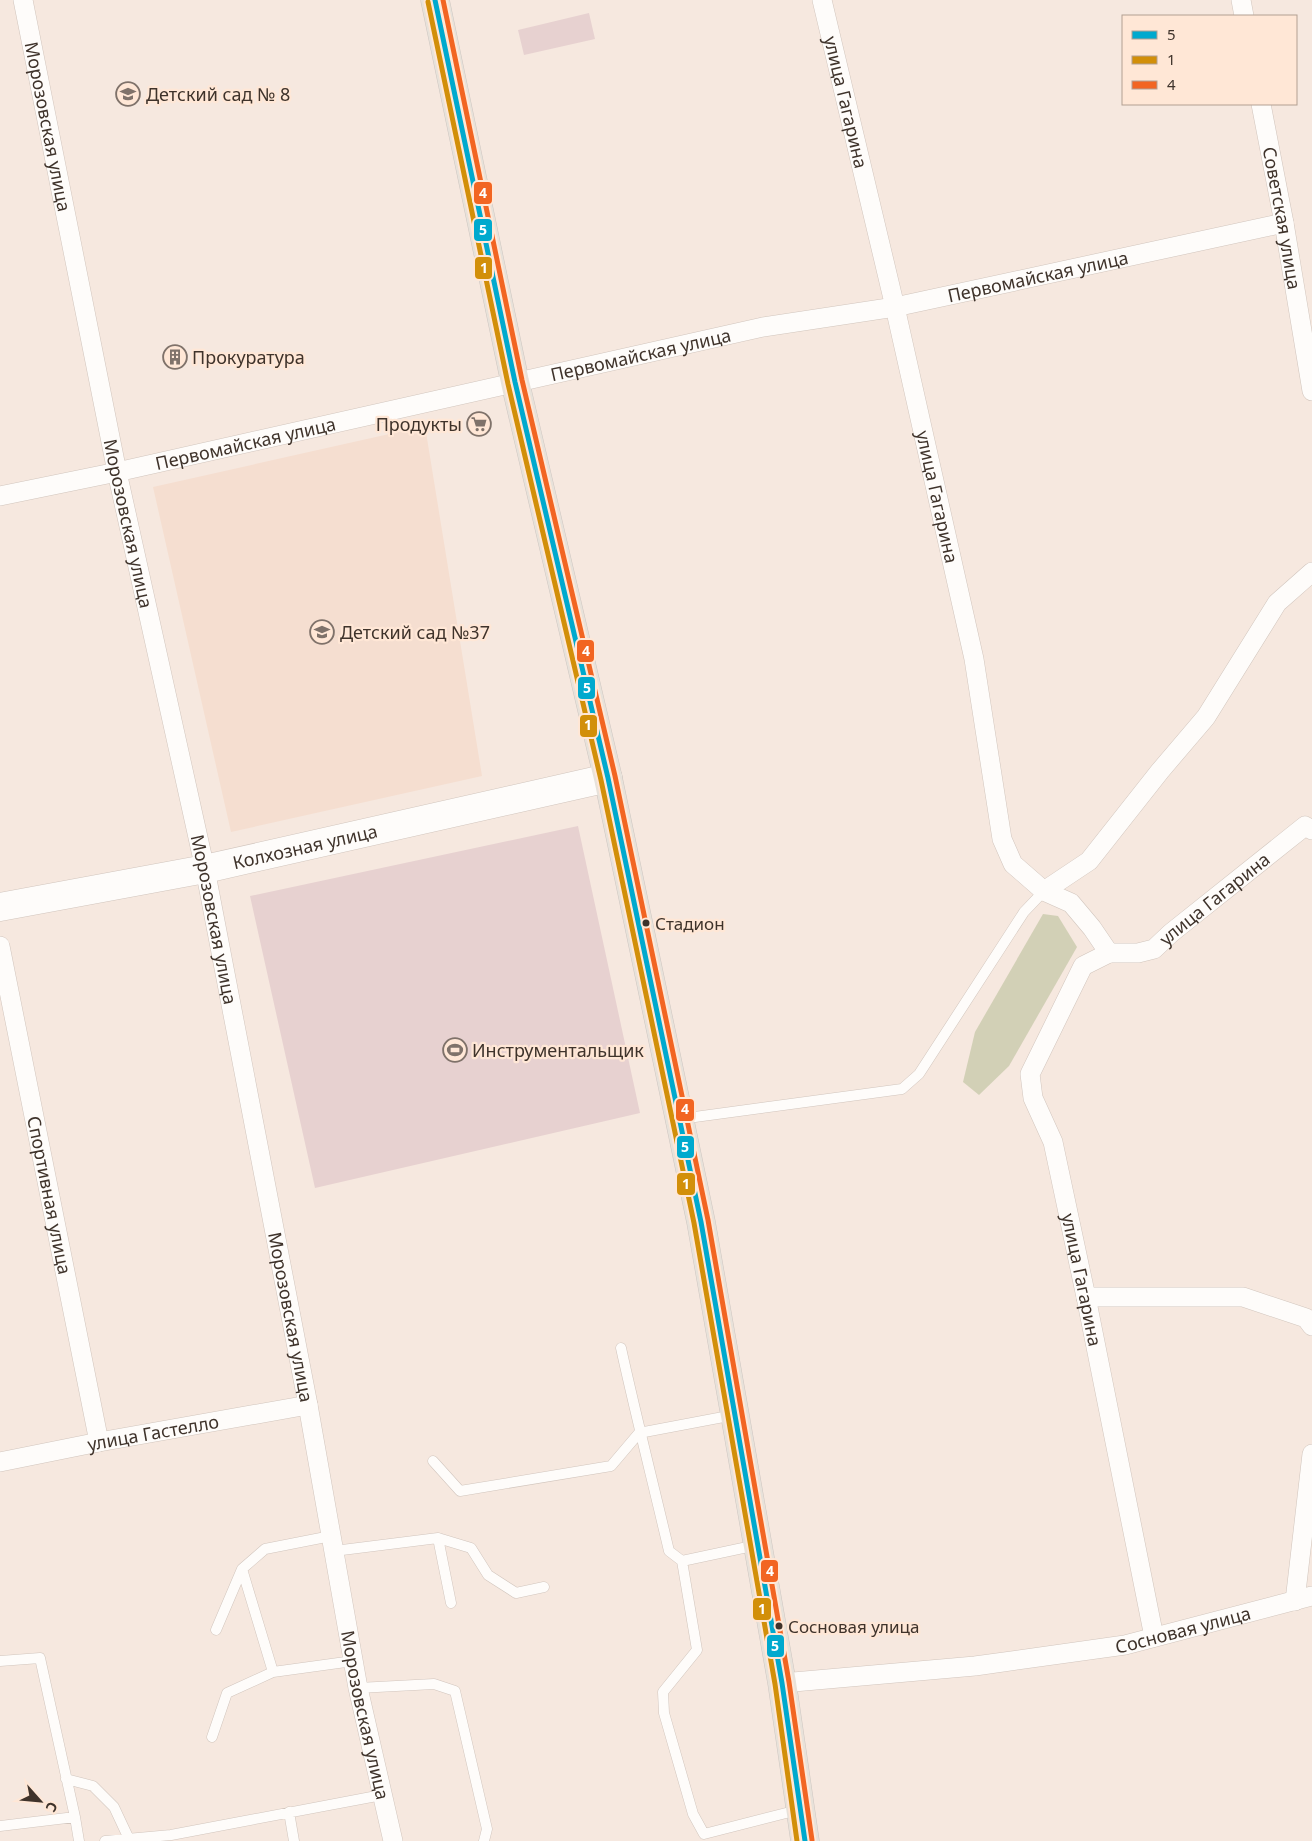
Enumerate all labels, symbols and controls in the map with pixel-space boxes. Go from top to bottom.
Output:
legend [1122,15,1297,105]
text: 5 [1167,24,1176,44]
street label: улица Гагарина [819,34,874,171]
street label: Морозовская улица [20,40,77,213]
text: 1 [1167,49,1176,69]
text: 4 [1167,74,1176,94]
school or university icon: Детский сад № 8 [115,81,141,107]
place label: Детский сад № 8 [146,82,290,106]
street label: Советская улица [1258,145,1307,291]
line badge: 4 [473,181,493,205]
text: 4 [479,183,487,202]
line badge: 5 [473,218,493,242]
text: 5 [479,220,487,239]
street label: Первомайская улица [945,245,1130,307]
line badge: 1 [474,256,493,280]
text: 1 [480,258,488,277]
street label: Первомайская улица [548,323,733,386]
building icon: Прокуратура [162,344,188,370]
place label: Прокуратура [192,345,305,369]
street label: Первомайская улица [153,411,338,475]
supermarket icon: Продукты [466,411,492,437]
place label: Продукты [376,412,462,436]
street label: улица Гагарина [911,428,964,565]
street label: Морозовская улица [99,437,159,610]
school or university icon: Детский сад №37 [309,619,335,645]
place label: Детский сад №37 [340,620,490,644]
line badge: 4 [576,639,595,663]
text: 4 [582,641,590,660]
line badge: 5 [577,676,596,700]
text: 5 [583,678,591,697]
line badge: 1 [579,714,598,738]
text: 1 [584,715,592,734]
street label: Колхозная улица [230,818,380,874]
street label: Морозовская улица [186,832,243,1006]
street label: улица Гагарина [1154,847,1274,950]
place label: Стадион [655,912,725,935]
marker: Стадион [641,918,651,928]
sports icon: Инструментальщик [442,1037,468,1063]
place label: Инструментальщик [472,1038,644,1062]
line badge: 4 [675,1098,695,1122]
text: 4 [681,1099,689,1118]
street label: Спортивная улица [22,1114,77,1276]
line badge: 5 [676,1135,695,1159]
text: 5 [681,1137,689,1156]
line badge: 1 [676,1172,696,1196]
text: 1 [682,1174,690,1193]
street label: улица Гагарина [1056,1211,1108,1348]
street label: Морозовская улица [263,1230,319,1404]
street label: улица Гастелло [85,1409,221,1456]
line badge: 4 [760,1559,779,1583]
text: 4 [766,1561,774,1580]
line badge: 1 [752,1597,772,1621]
text: 1 [758,1599,766,1618]
street label: Сосновая улица [1114,1601,1253,1658]
place label: Сосновая улица [788,1615,919,1638]
marker: Сосновая улица [774,1621,784,1631]
street label: Морозовская улица [336,1628,395,1802]
line badge: 5 [766,1634,785,1658]
text: 5 [771,1636,779,1655]
north arrow [15,1776,65,1826]
text: С [42,1799,63,1815]

